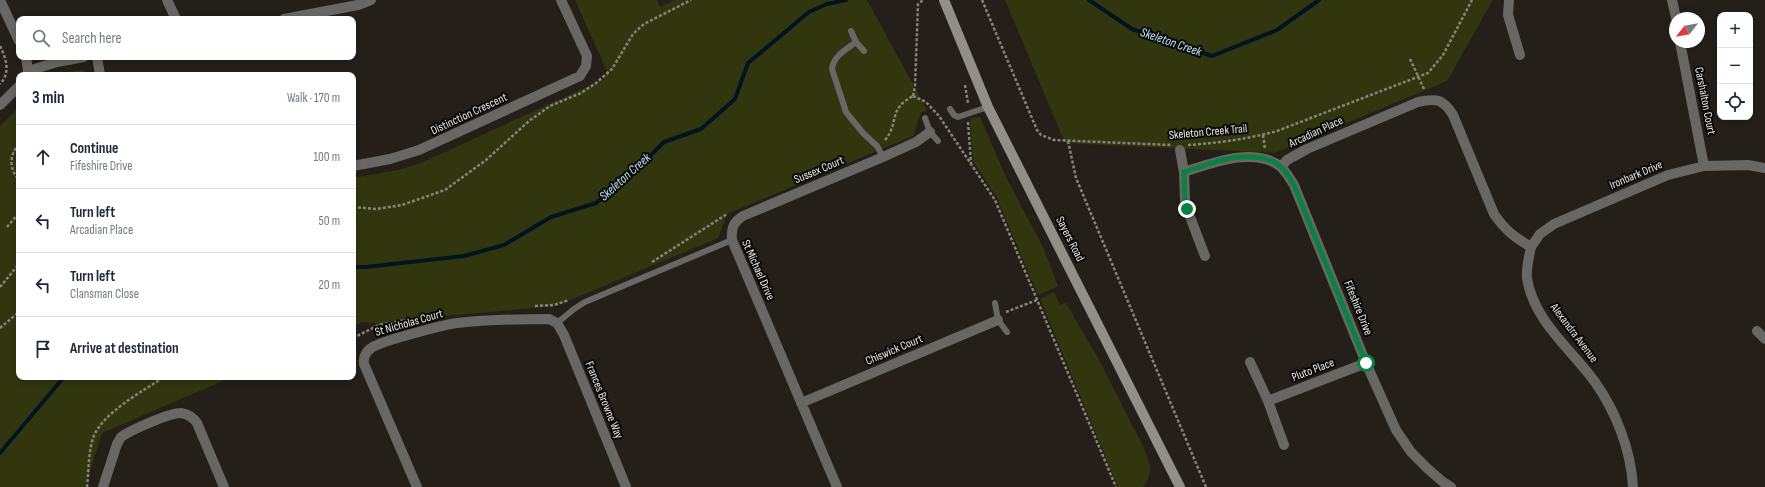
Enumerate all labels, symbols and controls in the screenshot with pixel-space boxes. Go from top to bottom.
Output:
north arrow [1669,12,1705,48]
map controls [1717,12,1753,120]
button: + [1717,12,1753,48]
search box [16,16,356,60]
water label: Skeleton Creek [1138,24,1205,60]
icon: search [30,27,52,49]
text: Search here [62,29,122,48]
button: − [1717,48,1753,84]
street label: Carshalton Court [1691,66,1719,136]
button: locate [1717,84,1753,120]
text: 3 min [32,88,65,108]
text: Walk · 170 m [287,90,340,106]
street label: Distinction Crescent [428,90,510,138]
street label: Arcadian Place [1286,113,1346,152]
street label: Skeleton Creek Trail [1168,121,1248,143]
text: Continue [70,139,119,158]
icon: ahead [32,146,54,168]
text: 100 m [313,149,340,165]
water label: Skeleton Creek [596,149,655,204]
street label: Sussex Court [792,153,847,187]
street label: Ironbark Drive [1607,157,1665,193]
text: Fifeshire Drive [70,158,132,174]
route end [1178,200,1196,218]
text: Turn left [70,203,115,222]
icon: left [32,210,54,232]
text: 50 m [319,213,340,229]
street label: Sayers Road [1052,214,1088,264]
text: Arcadian Place [70,222,133,238]
street label: St Michael Drive [738,237,778,303]
text: Turn left [70,267,115,286]
icon: left [32,274,54,296]
text: 20 m [318,277,340,293]
street label: Fifeshire Drive [1340,278,1376,338]
text: Clansman Close [70,286,139,302]
street label: Alexandra Avenue [1546,300,1601,366]
street label: St Nicholas Court [373,306,445,340]
street label: Chiswick Court [863,331,925,369]
icon: arrive [32,338,54,360]
text: Arrive at destination [70,339,179,358]
route start [1357,354,1375,372]
street label: Pluto Place [1290,355,1337,385]
street label: Frances Browne Way [582,359,626,441]

